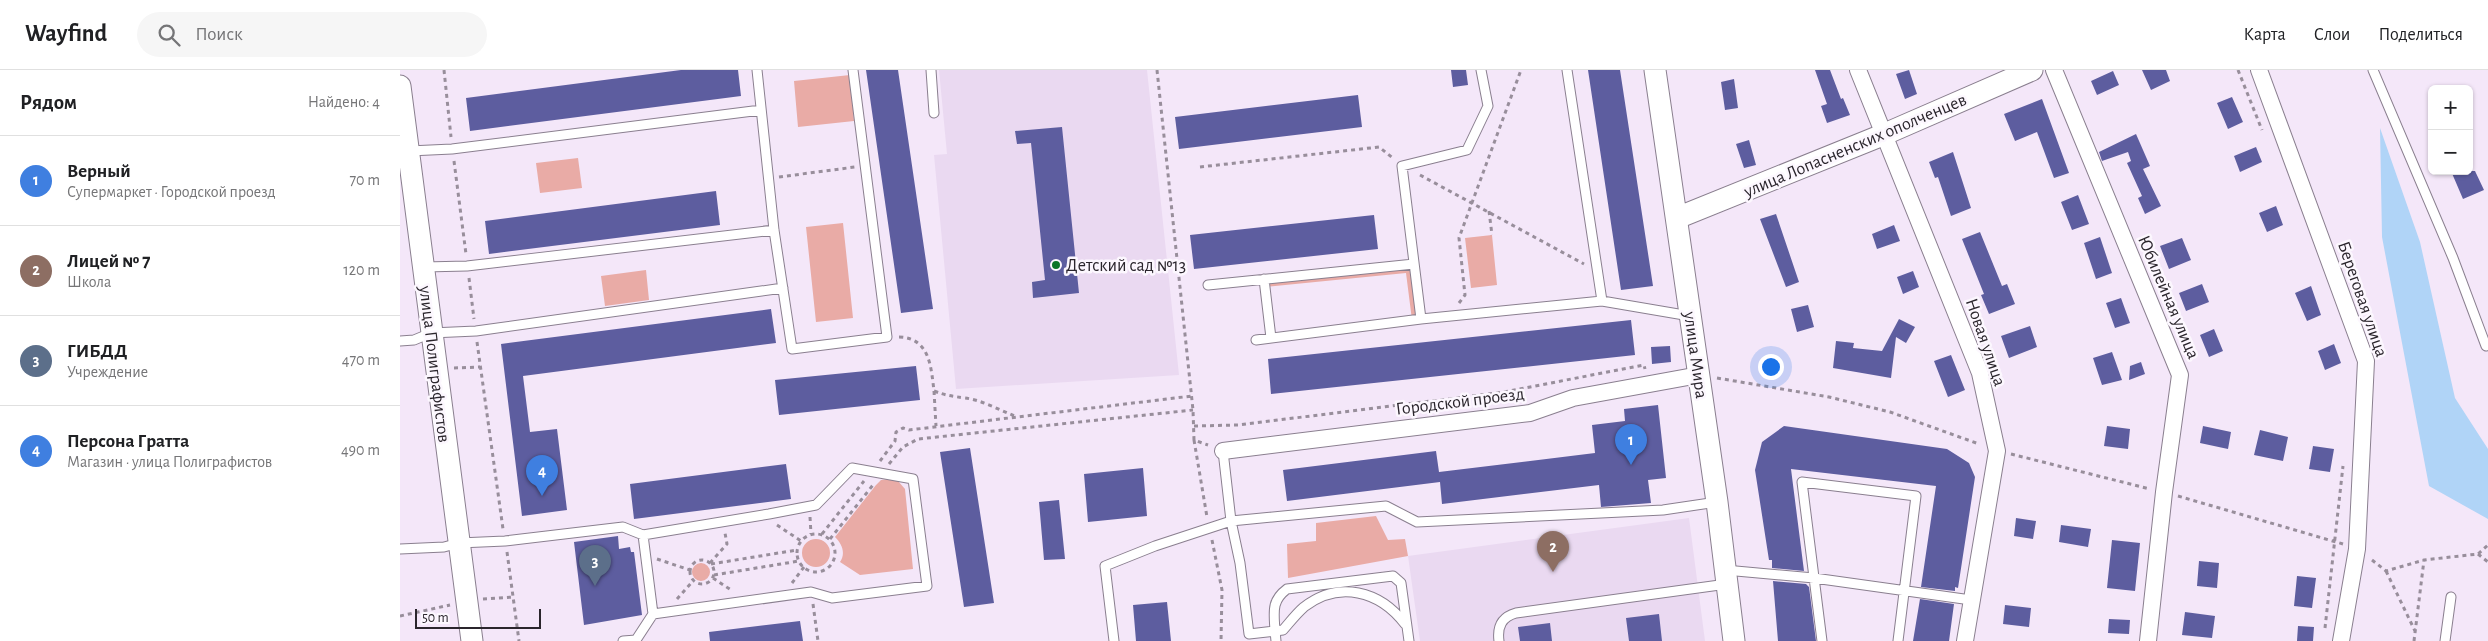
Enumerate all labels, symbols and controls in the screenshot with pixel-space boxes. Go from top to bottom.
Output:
search box [137,12,487,57]
icon: search [155,21,183,49]
text: Wayfind [25,22,107,46]
text: Поиск [195,25,243,44]
text: Карта [2244,26,2286,44]
text: Слои [2314,26,2350,44]
text: Поделиться [2378,26,2463,44]
map controls [2428,85,2473,175]
button: + [2428,85,2473,130]
street label: улица Лопасненских ополченцев [1741,91,1969,201]
text: Рядом [20,92,77,113]
text: Найдено: 4 [308,94,380,110]
button: − [2428,130,2473,175]
text: Верный [67,162,131,181]
text: 1 [33,172,39,188]
text: 70 m [349,172,380,188]
text: Супермаркет · Городской проезд [67,184,276,200]
street label: Юбилейная улица [2134,233,2203,362]
street label: Береговая улица [2334,239,2390,359]
text: Лицей № 7 [67,252,150,271]
place label: Детский сад №13 [1066,257,1186,275]
marker: Детский сад №13 [1050,259,1062,271]
text: 2 [32,262,40,278]
text: 120 m [343,262,380,278]
text: Школа [67,274,111,290]
street label: улица Полиграфистов [415,284,453,443]
street label: Новая улица [1962,296,2008,389]
street label: улица Мира [1680,310,1710,400]
text: ГИБДД [67,342,127,361]
text: 3 [33,352,39,368]
text: 470 m [342,352,380,368]
your location [1758,354,1784,380]
text: Учреждение [67,364,148,380]
street label: Городской проезд [1395,385,1525,419]
pin: 1 [1615,424,1647,465]
text: Персона Гратта [67,432,189,451]
text: 4 [32,442,40,458]
text: 490 m [341,442,380,458]
text: Магазин · улица Полиграфистов [67,454,272,470]
pin: 4 [526,455,558,496]
pin: 2 [1537,531,1569,572]
pin: 3 [579,545,611,586]
scale bar [415,606,541,629]
text: 50 m [422,611,449,625]

